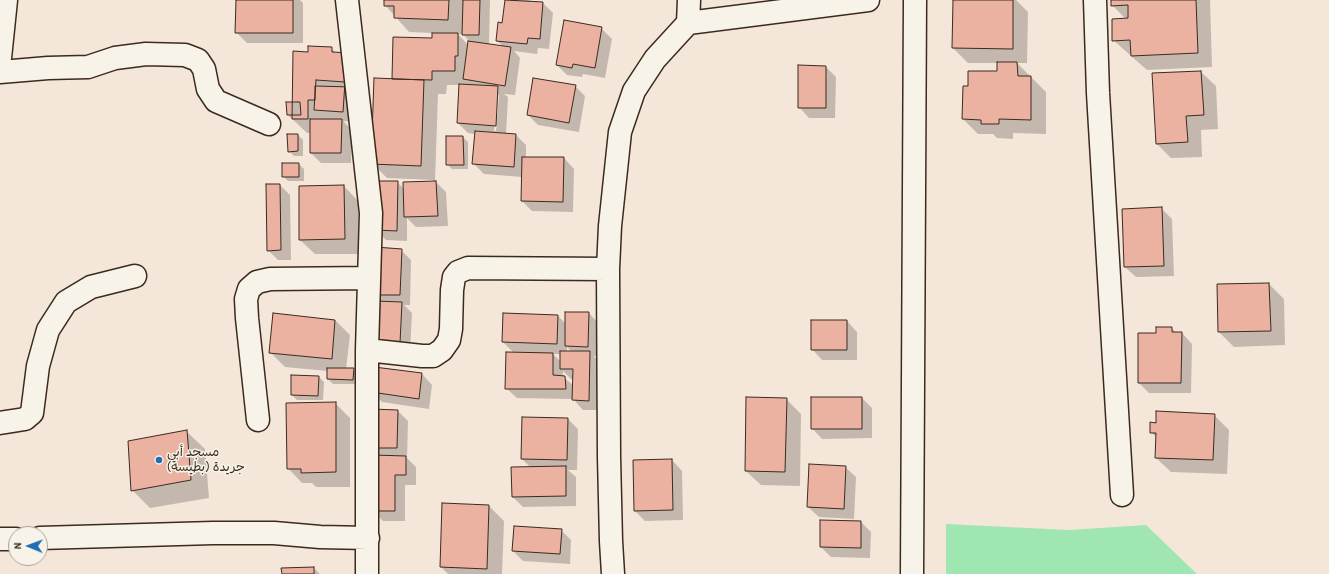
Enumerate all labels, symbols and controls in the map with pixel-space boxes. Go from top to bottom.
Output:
place label: مسجد أبي جريدة (بطيسة) [167,445,245,476]
marker: مسجد أبي جريدة (بطيسة) [154,455,164,465]
north arrow [8,526,48,566]
text: N [10,543,24,549]

